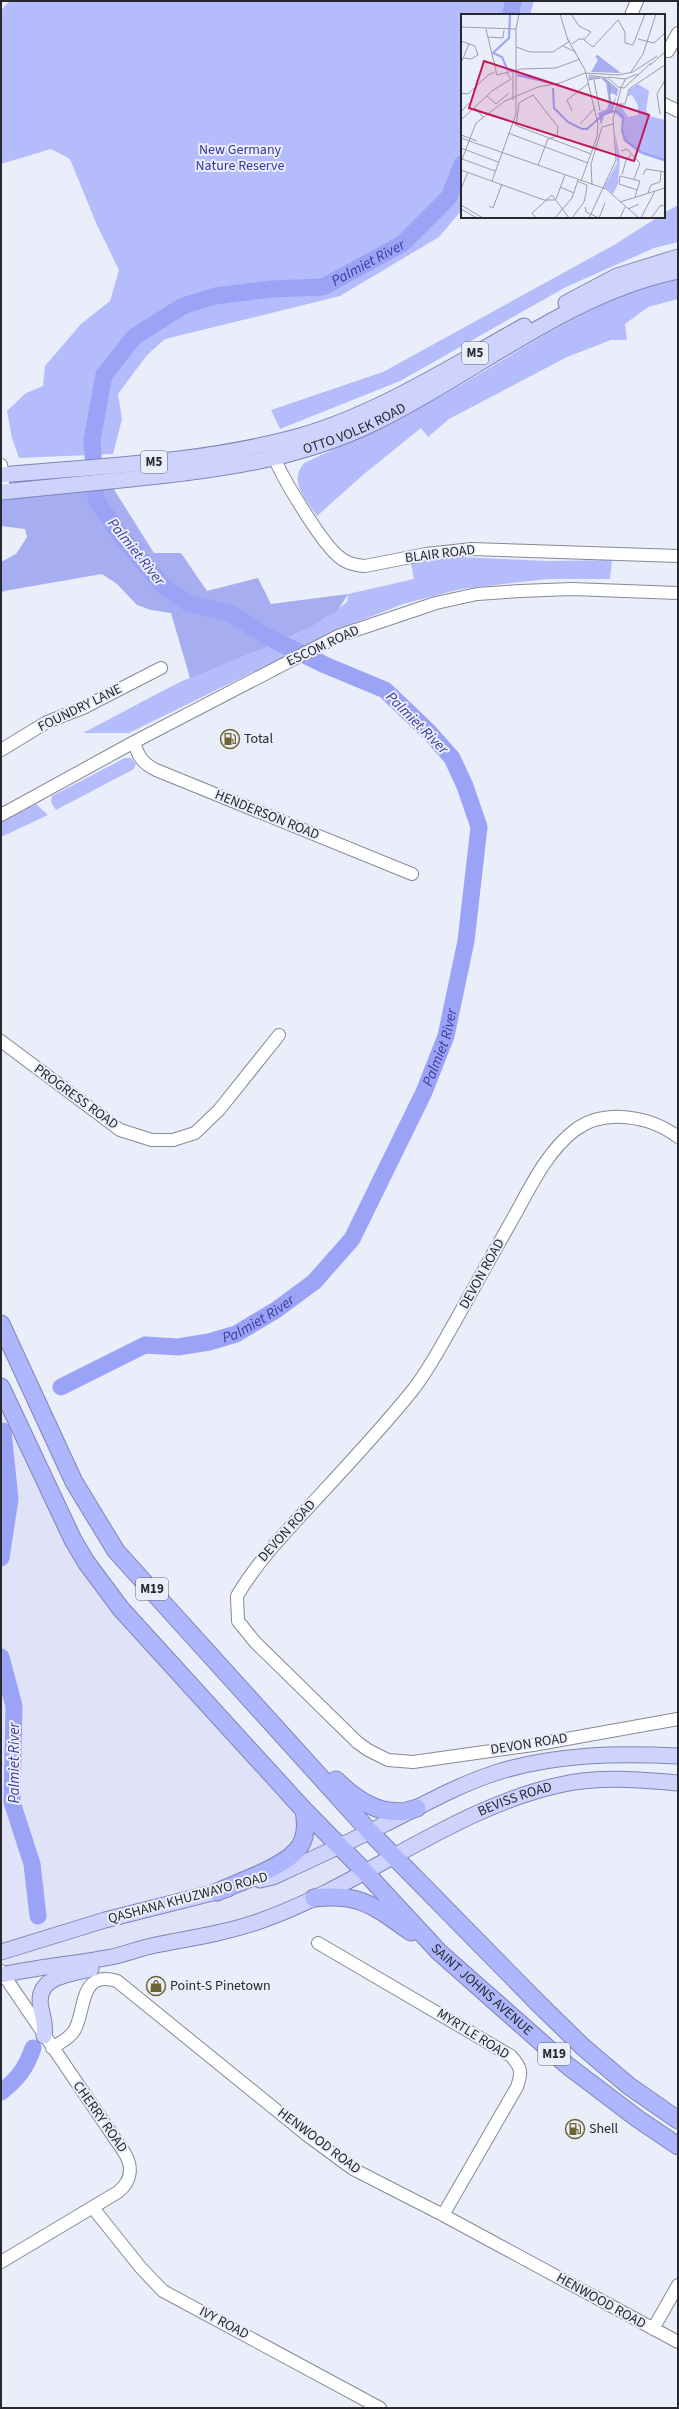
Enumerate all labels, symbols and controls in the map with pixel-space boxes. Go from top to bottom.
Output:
inset map [461,14,665,218]
park label: New Germany Nature Reserve [196,140,285,176]
water label: Palmiet River [327,233,409,291]
road number: M5 [462,342,488,364]
street label: OTTO VOLEK ROAD [300,398,410,460]
road number: M5 [141,451,167,473]
water label: Palmiet River [102,514,170,591]
street label: BLAIR ROAD [404,540,476,568]
street label: ESCOM ROAD [283,620,363,672]
street label: FOUNDRY LANE [35,679,125,737]
water label: Palmiet River [381,687,454,760]
fuel station icon: Total [219,728,241,750]
place label: Total [244,729,273,749]
street label: HENDERSON ROAD [212,785,322,845]
water label: Palmiet River [417,1006,462,1089]
street label: PROGRESS ROAD [30,1060,122,1134]
street label: DEVON ROAD [454,1235,510,1313]
water label: Palmiet River [220,1289,299,1348]
street label: DEVON ROAD [254,1495,320,1567]
road number: M19 [136,1578,168,1600]
water label: Palmiet River [4,1722,25,1804]
street label: DEVON ROAD [489,1728,569,1760]
street label: BEVISS ROAD [475,1777,554,1822]
street label: QASHANA KHUZWAYO ROAD [106,1867,270,1929]
street label: SAINT JOHNS AVENUE [426,1939,537,2040]
shop icon: Point-S Pinetown [145,1975,167,1997]
place label: Point-S Pinetown [170,1976,271,1996]
street label: MYRTLE ROAD [433,2004,513,2064]
road number: M19 [538,2043,570,2065]
street label: CHERRY ROAD [68,2077,132,2157]
street label: HENWOOD ROAD [273,2103,365,2179]
fuel station icon: Shell [564,2118,586,2140]
place label: Shell [589,2119,619,2139]
street label: HENWOOD ROAD [552,2268,650,2334]
street label: IVY ROAD [196,2302,252,2344]

